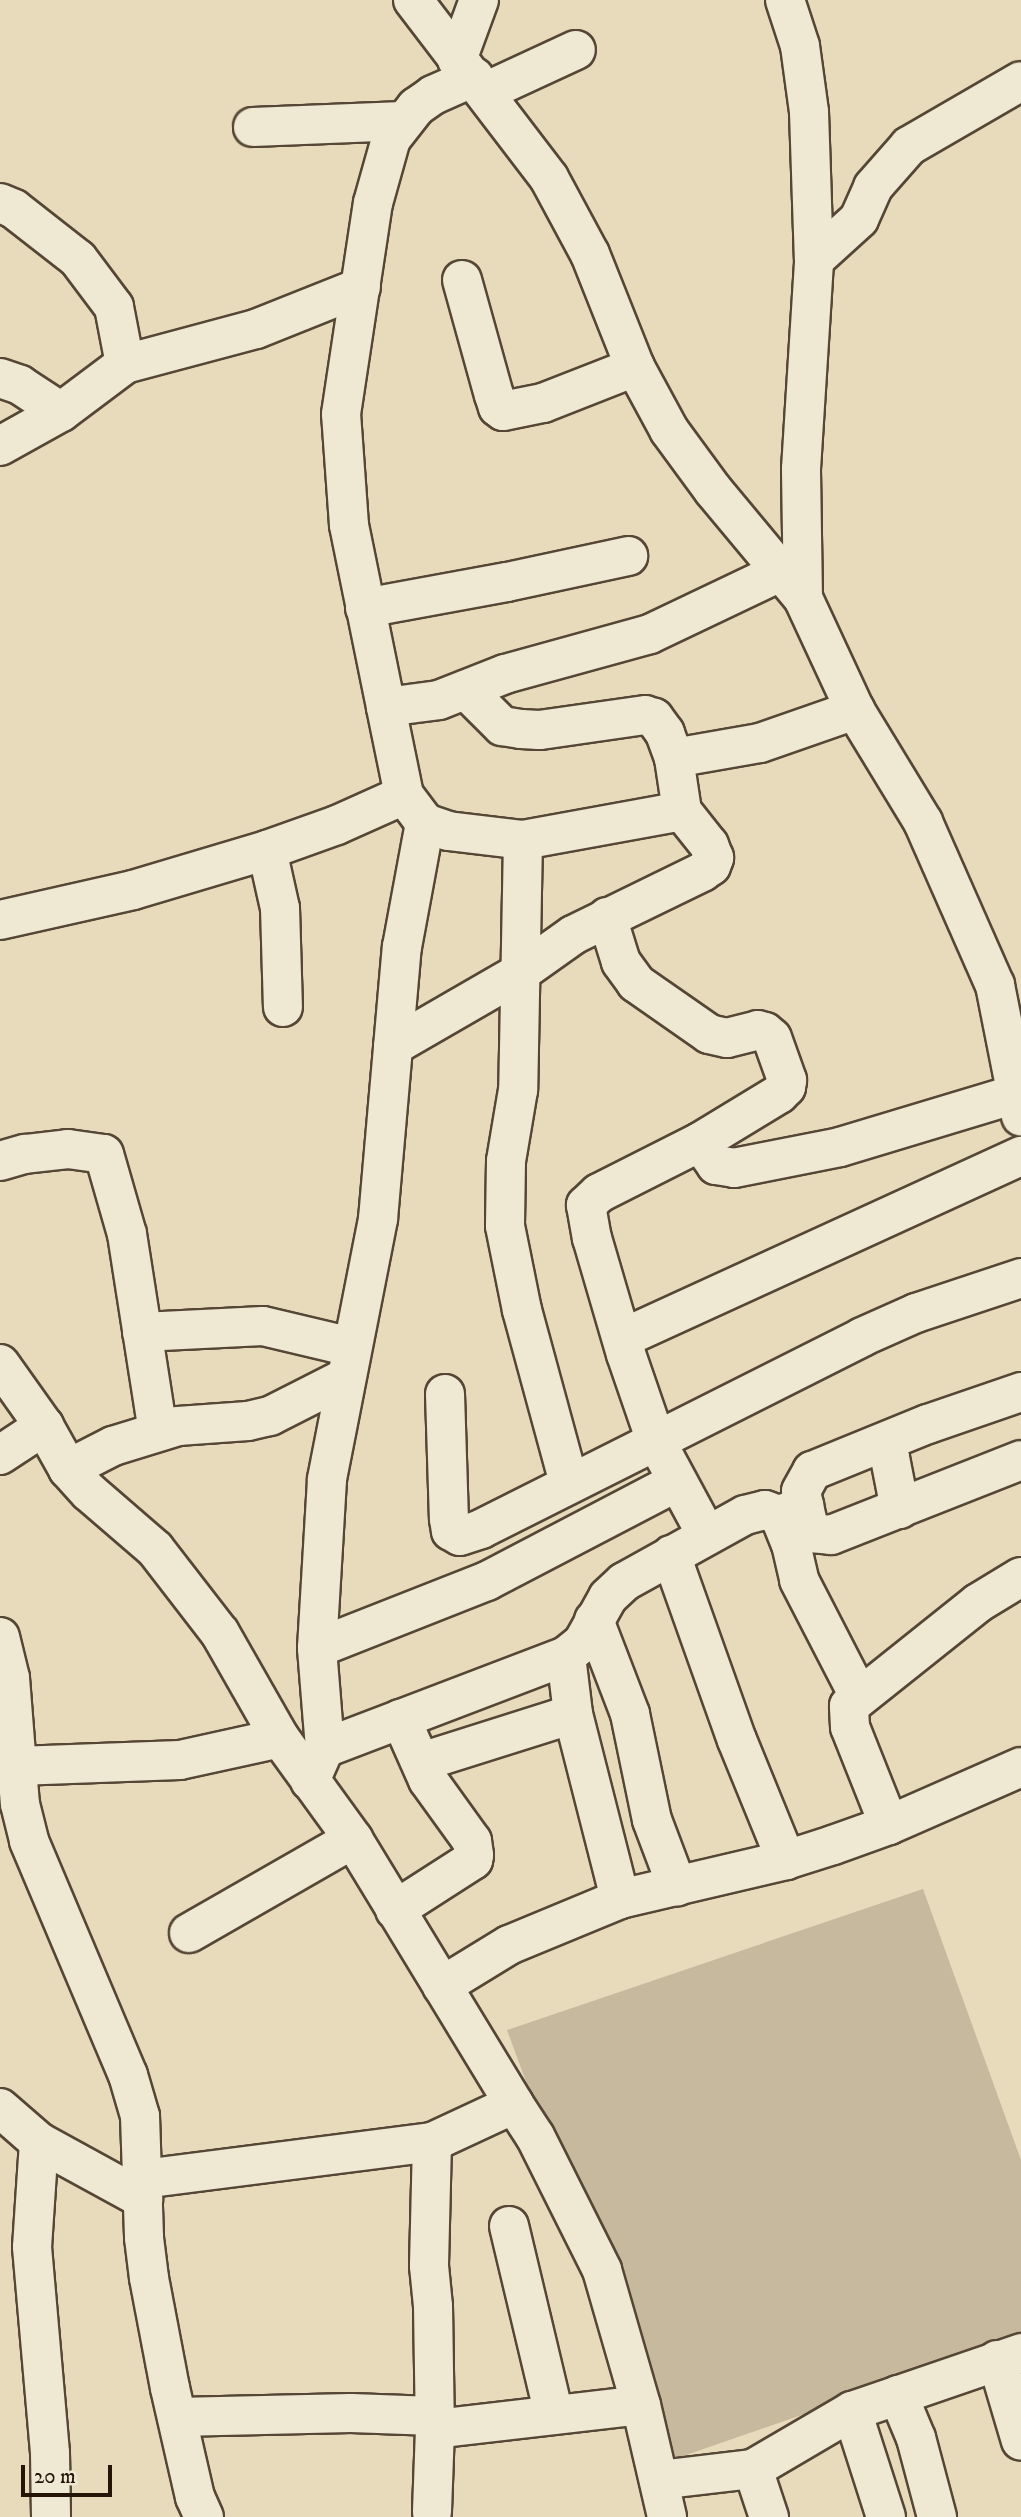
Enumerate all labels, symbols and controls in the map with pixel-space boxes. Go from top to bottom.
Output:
scale bar [24,2450,116,2494]
text: 20 m [34,2464,76,2490]

